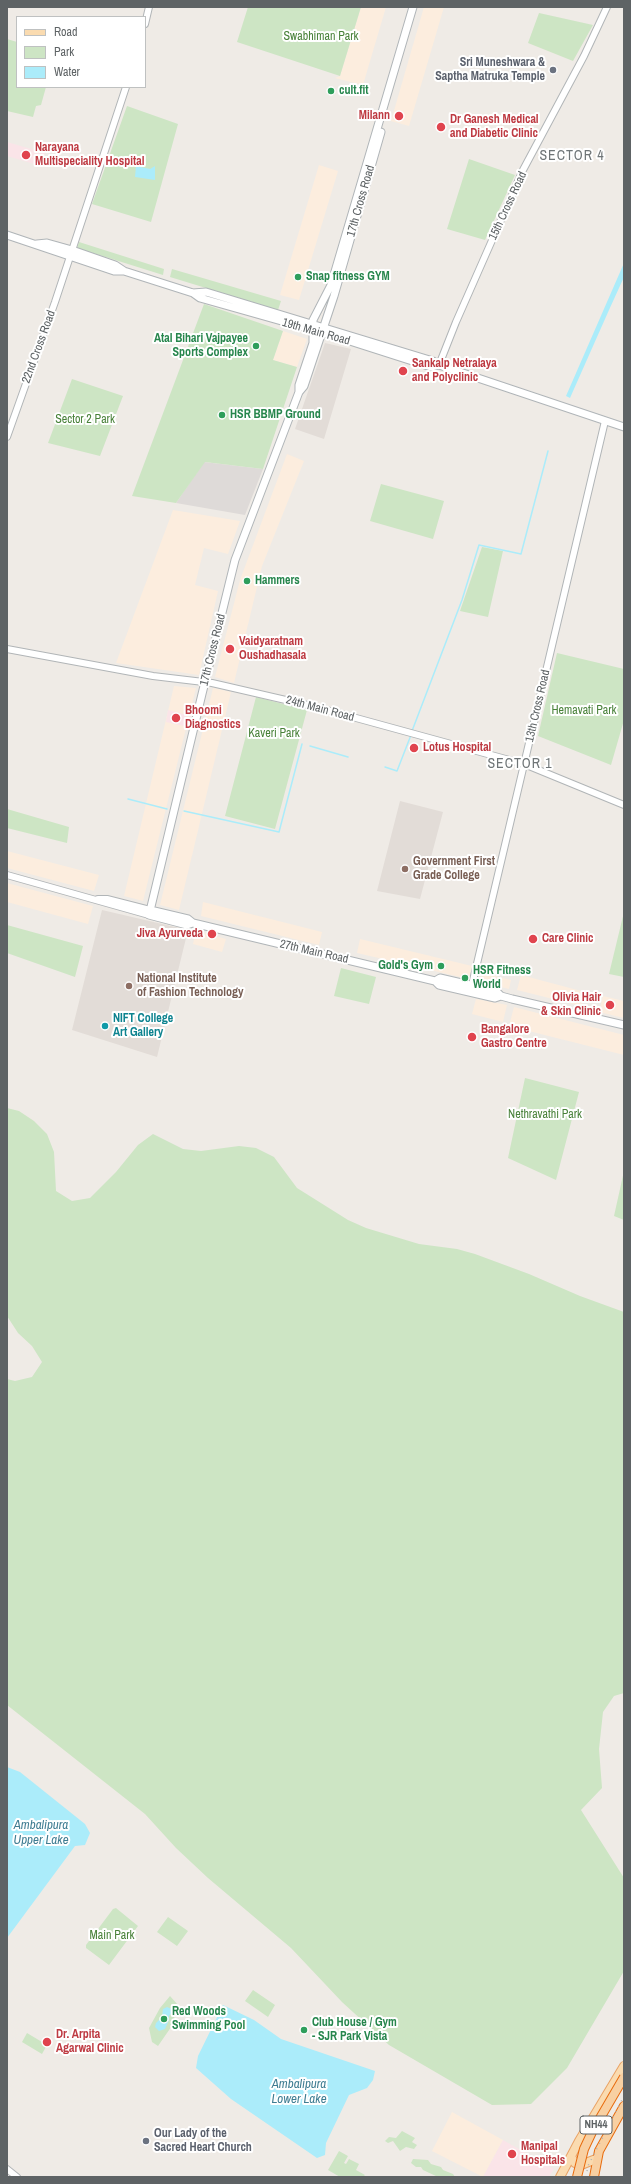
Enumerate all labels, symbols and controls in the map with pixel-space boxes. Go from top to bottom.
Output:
legend [16,16,146,88]
text: Road [54,24,78,40]
park label: Swabhiman Park [284,30,358,44]
text: Park [54,44,74,60]
place label: Sri Muneshwara & Saptha Matruka Temple [435,56,545,84]
text: Water [54,64,80,80]
marker: Sri Muneshwara & Saptha Matruka Temple [548,65,558,75]
place label: cult.fit [339,84,369,98]
marker: cult.fit [326,86,336,96]
place label: Milann [359,109,390,123]
marker: Milann [393,110,405,122]
place label: Dr Ganesh Medical and Diabetic Clinic [450,113,539,141]
marker: Dr Ganesh Medical and Diabetic Clinic [435,121,447,133]
place label: Narayana Multispeciality Hospital [35,141,144,169]
district label: SECTOR 4 [539,148,605,164]
marker: Narayana Multispeciality Hospital [20,149,32,161]
street label: 17th Cross Road [344,164,378,238]
street label: 15th Cross Road [486,169,530,243]
place label: Snap fitness GYM [306,270,390,284]
marker: Snap fitness GYM [293,272,303,282]
street label: 22nd Cross Road [19,309,59,385]
street label: 19th Main Road [280,315,352,349]
place label: Atal Bihari Vajpayee Sports Complex [154,332,248,360]
marker: Atal Bihari Vajpayee Sports Complex [251,341,261,351]
place label: Sankalp Netralaya and Polyclinic [412,357,497,385]
marker: Sankalp Netralaya and Polyclinic [397,365,409,377]
place label: HSR BBMP Ground [230,408,321,422]
marker: HSR BBMP Ground [217,410,227,420]
park label: Sector 2 Park [55,413,115,427]
place label: Hammers [255,574,300,588]
marker: Hammers [242,576,252,586]
street label: 17th Cross Road [197,612,229,688]
place label: Vaidyaratnam Oushadhasala [239,635,306,663]
marker: Vaidyaratnam Oushadhasala [224,643,236,655]
street label: 13th Cross Road [523,668,553,744]
street label: 24th Main Road [284,693,356,725]
place label: Bhoomi Diagnostics [185,704,241,732]
park label: Hemavati Park [551,704,617,718]
marker: Bhoomi Diagnostics [170,712,182,724]
park label: Kaveri Park [248,727,300,741]
place label: Lotus Hospital [423,741,491,755]
marker: Lotus Hospital [408,742,420,754]
district label: SECTOR 1 [487,756,553,772]
place label: Government First Grade College [413,855,495,883]
marker: Government First Grade College [400,864,410,874]
place label: Jiva Ayurveda [137,927,203,941]
marker: Jiva Ayurveda [206,928,218,940]
place label: Care Clinic [542,932,593,946]
marker: Care Clinic [527,933,539,945]
street label: 27th Main Road [278,937,350,967]
place label: Gold's Gym [378,959,433,973]
marker: Gold's Gym [436,961,446,971]
place label: HSR Fitness World [473,964,531,992]
place label: National Institute of Fashion Technology [137,972,244,1000]
marker: HSR Fitness World [460,973,470,983]
marker: National Institute of Fashion Technology [124,981,134,991]
place label: Olivia Hair & Skin Clinic [541,991,601,1019]
marker: Olivia Hair & Skin Clinic [604,999,616,1011]
place label: NIFT College Art Gallery [113,1012,173,1040]
marker: NIFT College Art Gallery [100,1021,110,1031]
place label: Bangalore Gastro Centre [481,1023,547,1051]
marker: Bangalore Gastro Centre [466,1031,478,1043]
park label: Nethravathi Park [508,1108,582,1122]
water label: Ambalipura Upper Lake [13,1818,69,1849]
park label: Main Park [90,1929,134,1943]
place label: Red Woods Swimming Pool [172,2005,245,2033]
marker: Red Woods Swimming Pool [159,2014,169,2024]
place label: Club House / Gym - SJR Park Vista [312,2016,397,2044]
marker: Club House / Gym - SJR Park Vista [299,2025,309,2035]
place label: Dr. Arpita Agarwal Clinic [56,2028,124,2056]
marker: Dr. Arpita Agarwal Clinic [41,2036,53,2048]
water label: Ambalipura Lower Lake [271,2077,327,2108]
road number: NH44 [580,2116,612,2134]
place label: Our Lady of the Sacred Heart Church [154,2127,252,2155]
marker: Our Lady of the Sacred Heart Church [141,2136,151,2146]
place label: Manipal Hospitals [521,2140,565,2168]
marker: Manipal Hospitals [506,2148,518,2160]

